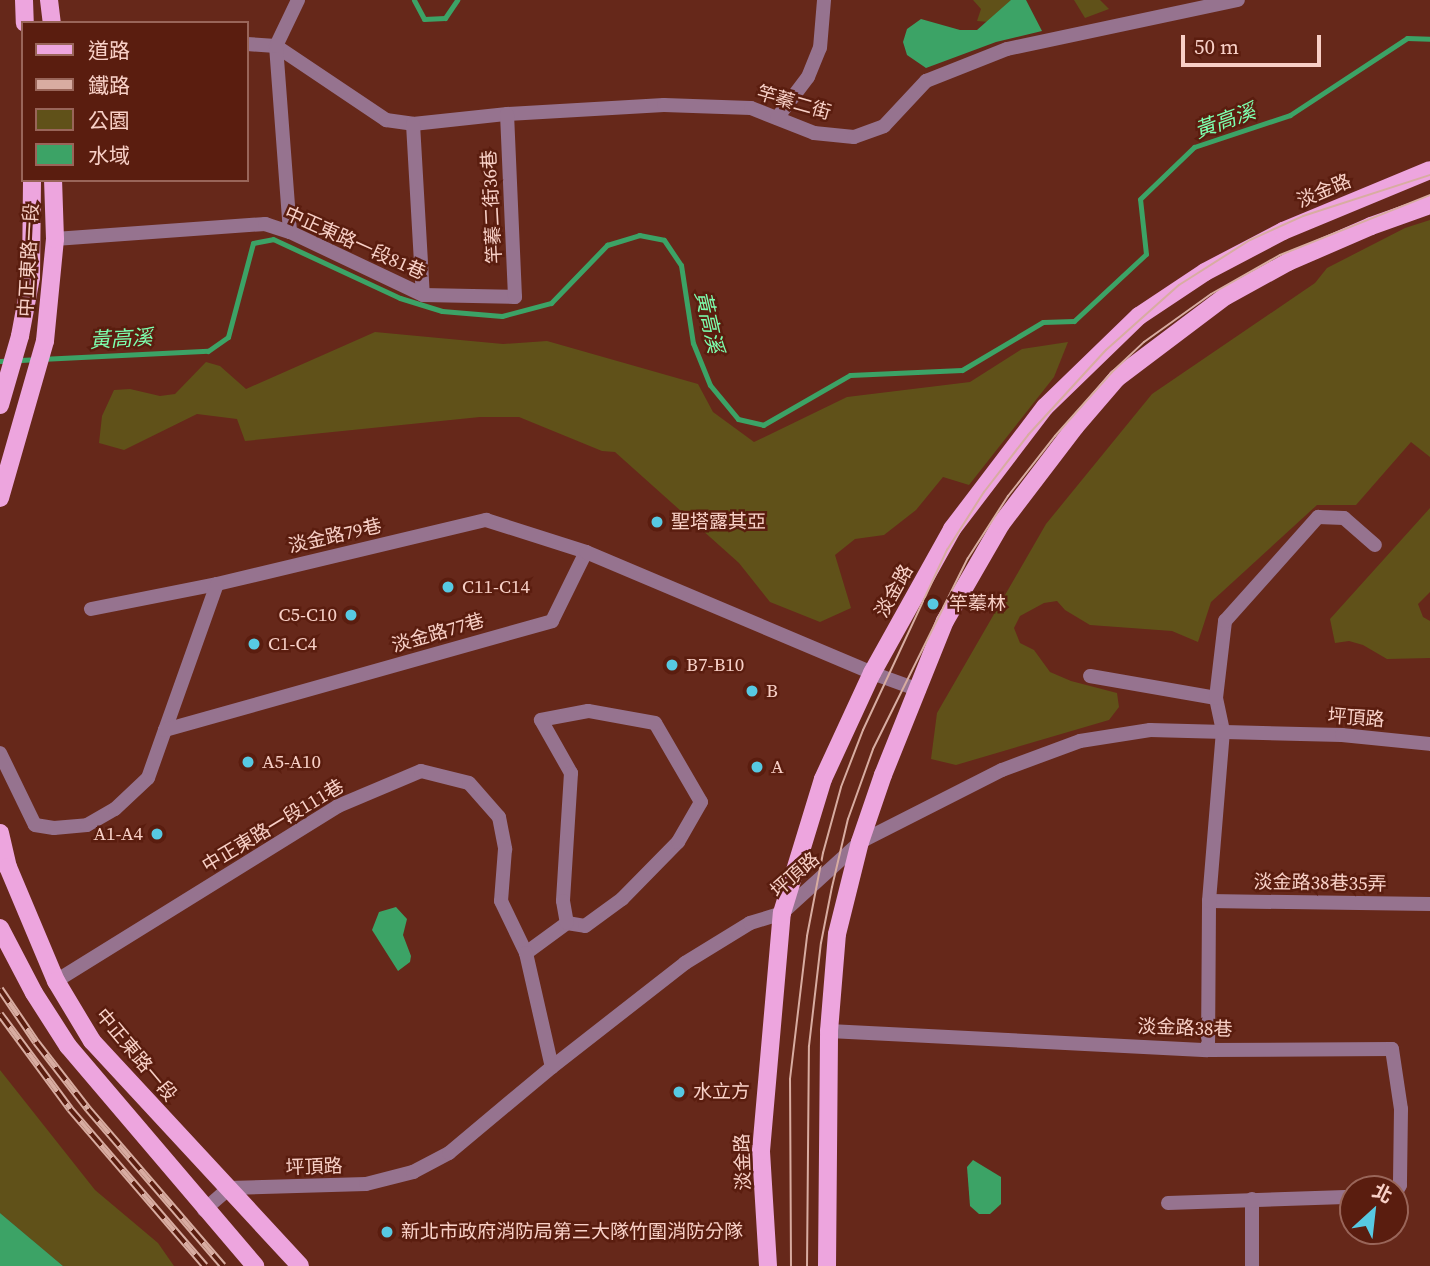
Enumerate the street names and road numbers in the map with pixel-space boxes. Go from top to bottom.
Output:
street label: 竿蓁二街 [754,82,834,124]
street label: 竿蓁二街36巷 [478,149,506,265]
street label: 淡金路 [1293,169,1355,213]
street label: 中正東路一段 [15,202,43,318]
street label: 中正東路一段81巷 [281,202,429,284]
street label: 淡金路79巷 [286,514,384,558]
street label: 淡金路 [870,561,918,621]
street label: 淡金路77巷 [389,609,487,657]
street label: 坪頂路 [1327,705,1385,731]
street label: 中正東路一段111巷 [198,775,348,877]
street label: 坪頂路 [766,848,824,902]
street label: 淡金路38巷35弄 [1253,870,1387,896]
street label: 中正東路一段 [91,1004,181,1106]
street label: 淡金路38巷 [1137,1015,1233,1041]
street label: 淡金路 [731,1133,755,1191]
street label: 坪頂路 [285,1155,343,1179]

